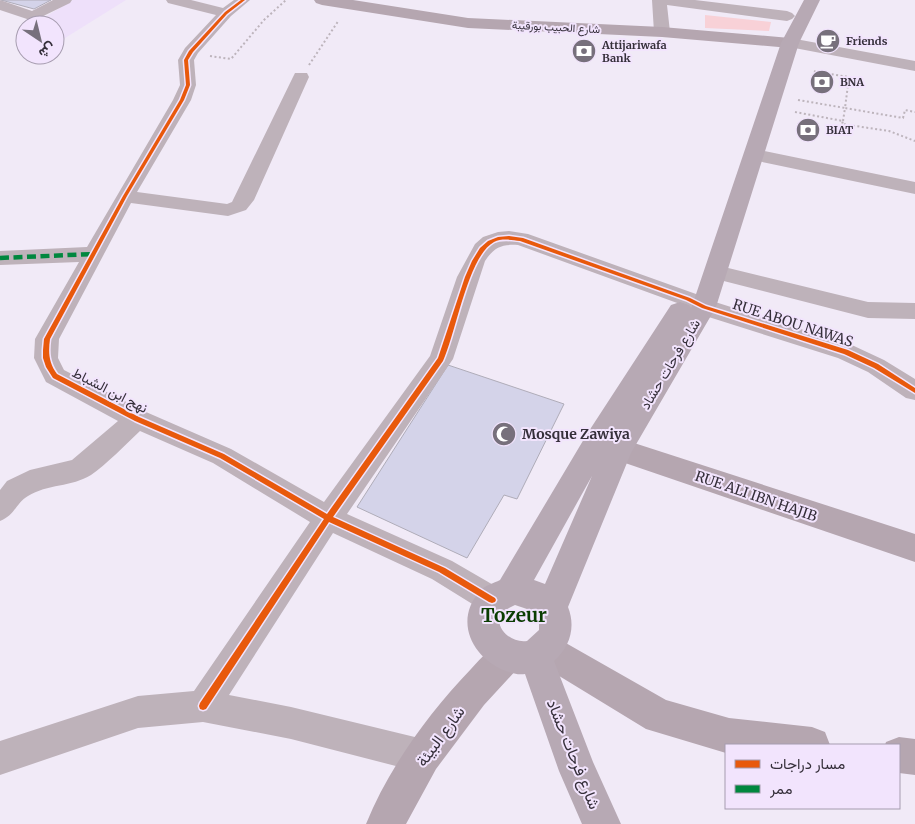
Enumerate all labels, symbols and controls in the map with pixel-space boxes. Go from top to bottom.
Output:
north arrow [15,15,65,65]
street label: شارع الحبيب بورقيبة [512,18,601,37]
cafe icon: Friends [815,28,841,54]
place label: Friends [846,34,888,48]
text: ش [35,38,60,63]
bank icon: Attijariwafa Bank [571,38,597,64]
place label: Attijariwafa Bank [601,38,667,65]
bank icon: BNA [809,69,835,95]
place label: BNA [840,75,864,89]
bank icon: BIAT [795,117,821,143]
place label: BIAT [826,123,853,137]
street label: RUE ABOU NAWAS [731,295,855,351]
street label: شارع فرحات حشاد [636,315,706,414]
street label: نهج ابن الشباط [68,363,151,419]
mosque icon: Mosque Zawiya [491,421,517,447]
place label: Mosque Zawiya [522,425,630,443]
street label: RUE ALI IBN HAJIB [693,467,819,525]
district label: Tozeur [481,603,547,627]
street label: شارع فرحات حشاد [541,696,605,813]
street label: شارع البيئة [411,702,470,771]
legend [725,744,900,809]
text: مسار دراجات [770,754,845,773]
text: ممر [769,779,792,798]

